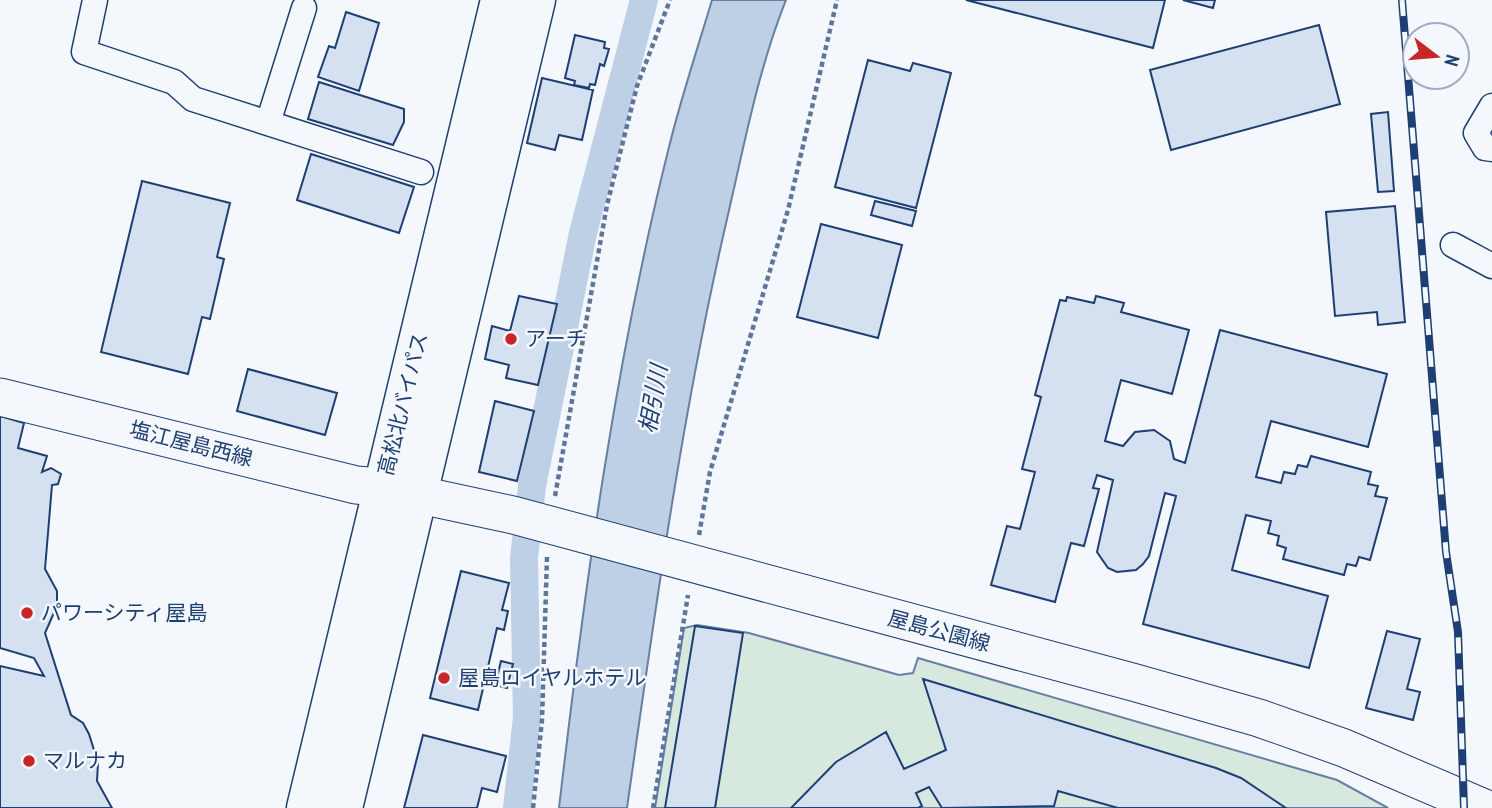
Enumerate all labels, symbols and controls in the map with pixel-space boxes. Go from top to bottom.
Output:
north arrow [1401,21,1471,91]
text: N [1439,52,1465,69]
place label: アーチ [525,325,587,352]
street label: 高松北バイパス [372,329,433,478]
marker: アーチ [503,331,519,347]
water label: 相引川 [632,359,673,435]
street label: 塩江屋島西線 [127,415,256,472]
place label: パワーシティ屋島 [41,599,207,626]
street label: 屋島公園線 [885,604,993,657]
marker: パワーシティ屋島 [19,605,35,621]
place label: 屋島ロイヤルホテル [458,664,646,691]
marker: 屋島ロイヤルホテル [436,670,452,686]
place label: マルナカ [43,747,127,774]
marker: マルナカ [21,753,37,769]

